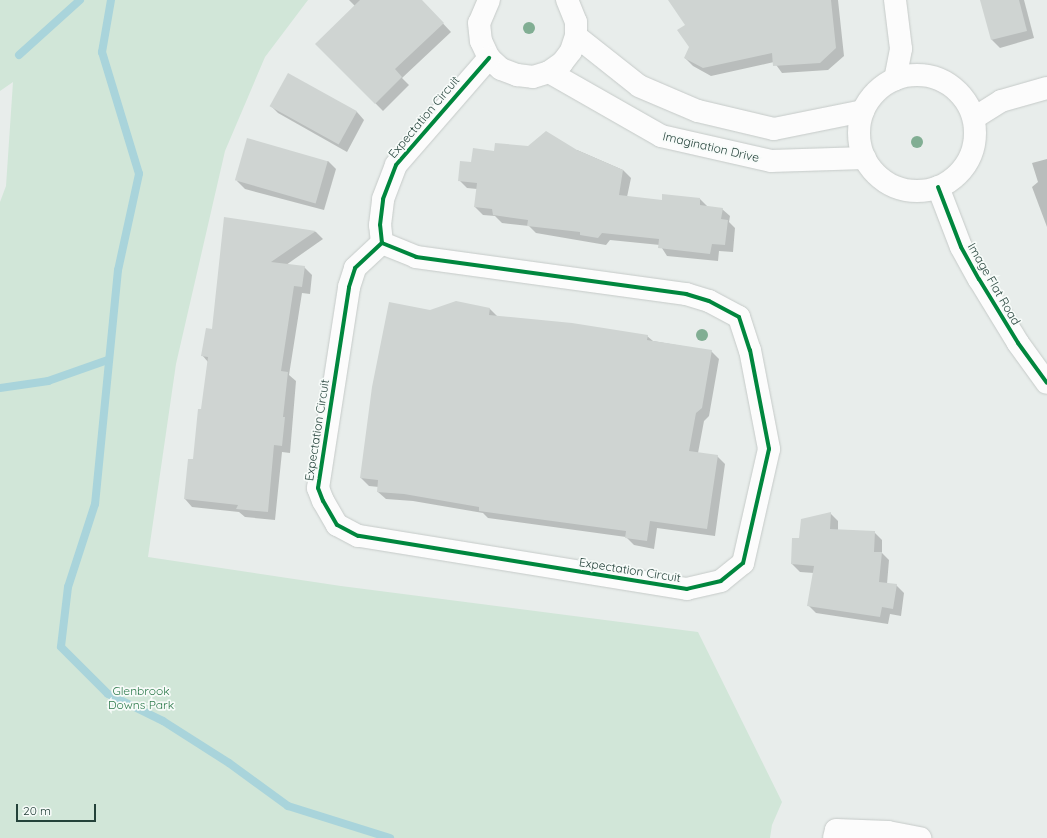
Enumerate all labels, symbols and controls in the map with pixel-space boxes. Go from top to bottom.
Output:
street label: Expectation Circuit [385,73,463,161]
street label: Imagination Drive [661,129,761,165]
street label: Image Flat Road [965,240,1023,328]
street label: Expectation Circuit [302,378,332,482]
street label: Expectation Circuit [578,555,682,585]
park label: Glenbrook Downs Park [108,684,174,712]
scale bar [18,796,98,822]
text: 20 m [23,803,51,818]

